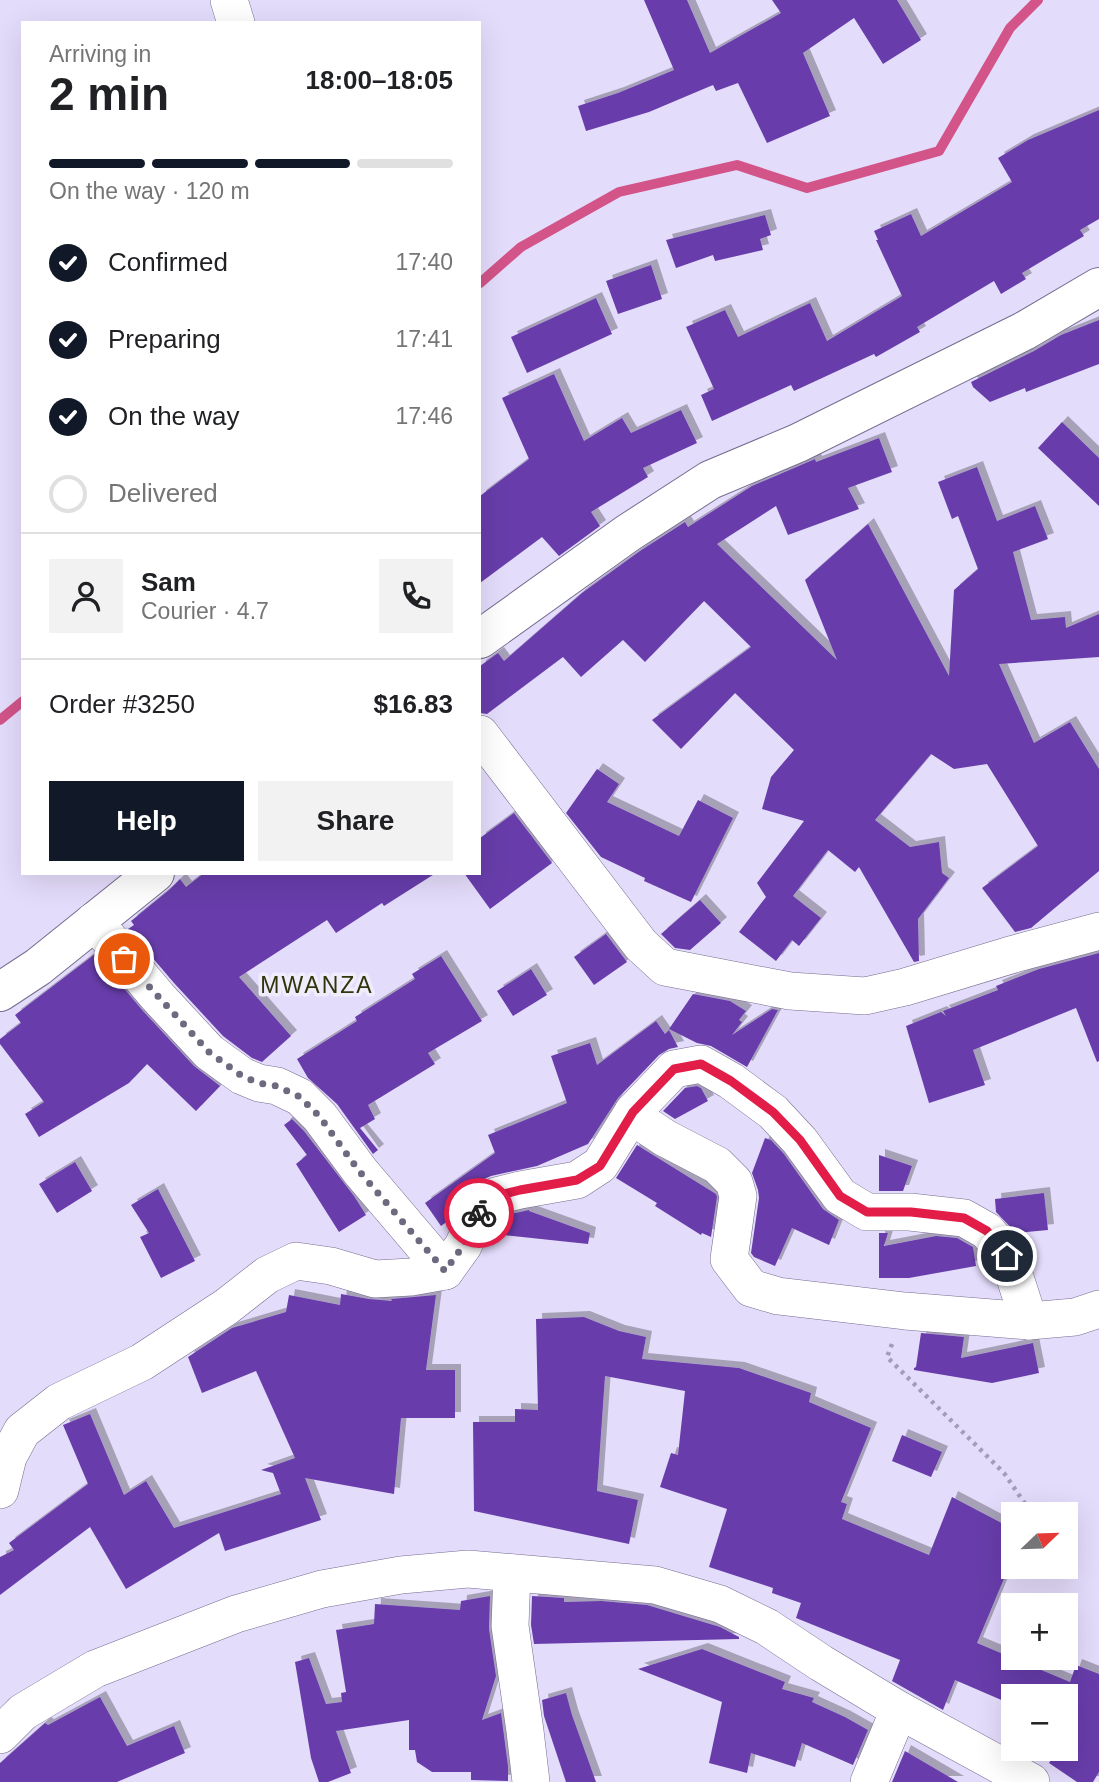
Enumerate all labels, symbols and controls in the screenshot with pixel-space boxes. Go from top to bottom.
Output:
text: Arriving in [49,41,151,67]
text: 18:00–18:05 [306,65,453,95]
text: 2 min [49,68,169,120]
text: On the way · 120 m [49,178,250,204]
icon: check [49,244,87,282]
text: Confirmed [108,247,228,277]
text: 17:40 [395,249,453,275]
icon: check [49,321,87,359]
text: Preparing [108,324,221,354]
text: 17:41 [395,326,453,352]
icon: check [49,398,87,436]
text: On the way [108,401,240,431]
text: 17:46 [395,403,453,429]
text: Delivered [108,478,218,508]
button: person [49,559,123,633]
button: phone [379,559,453,633]
text: Sam [141,567,196,597]
text: Courier · 4.7 [141,598,269,624]
text: Order #3250 [49,689,195,719]
text: $16.83 [373,689,453,719]
button: Help [49,781,244,861]
button: Share [258,781,453,861]
pin [94,929,154,989]
icon: bag [105,940,143,978]
district label: MWANZA [260,972,374,998]
courier [444,1178,514,1248]
icon: bike [460,1194,498,1232]
pin [977,1226,1037,1286]
icon: home [988,1237,1026,1275]
north arrow [1001,1502,1078,1578]
map controls [1001,1502,1078,1761]
button: + [1001,1593,1078,1670]
button: − [1001,1684,1078,1761]

